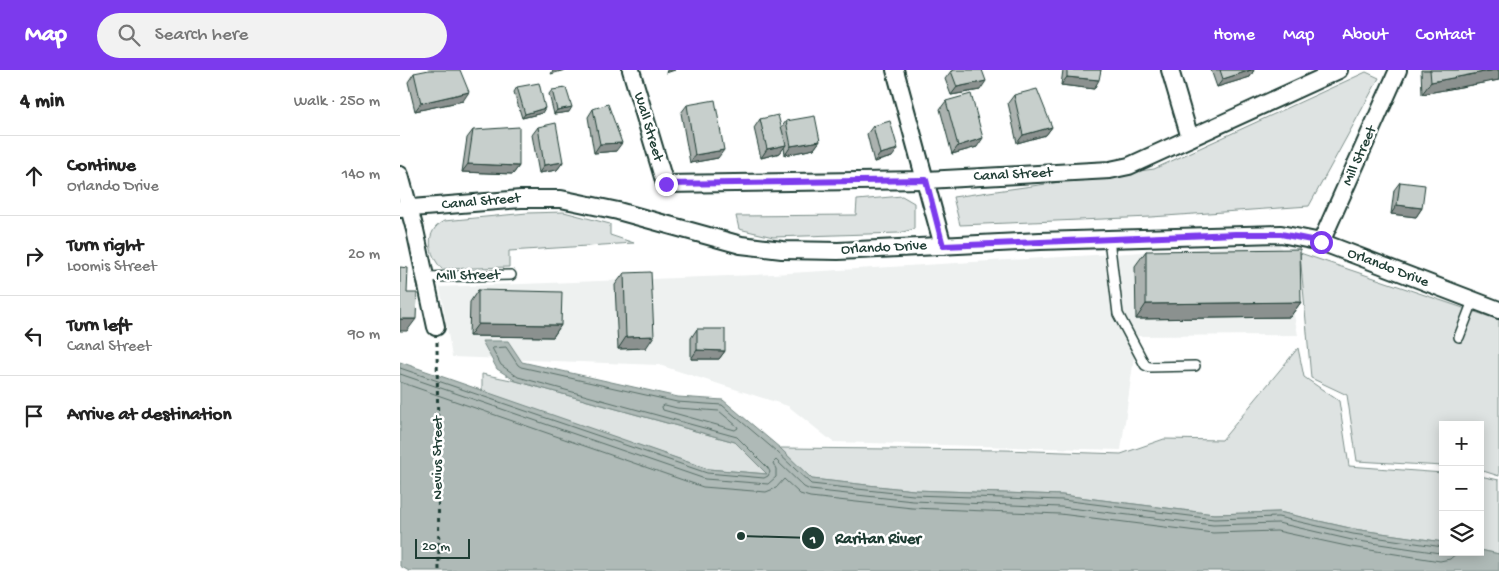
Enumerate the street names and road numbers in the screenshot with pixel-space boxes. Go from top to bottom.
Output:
street label: Wall Street [629,90,668,165]
street label: Mill Street [1339,121,1382,189]
street label: Canal Street [973,164,1055,186]
street label: Canal Street [441,189,523,214]
street label: Orlando Drive [841,237,928,259]
street label: Orlando Drive [1345,244,1432,292]
street label: Mill Street [436,266,502,286]
street label: Nevius Street [429,414,447,500]

